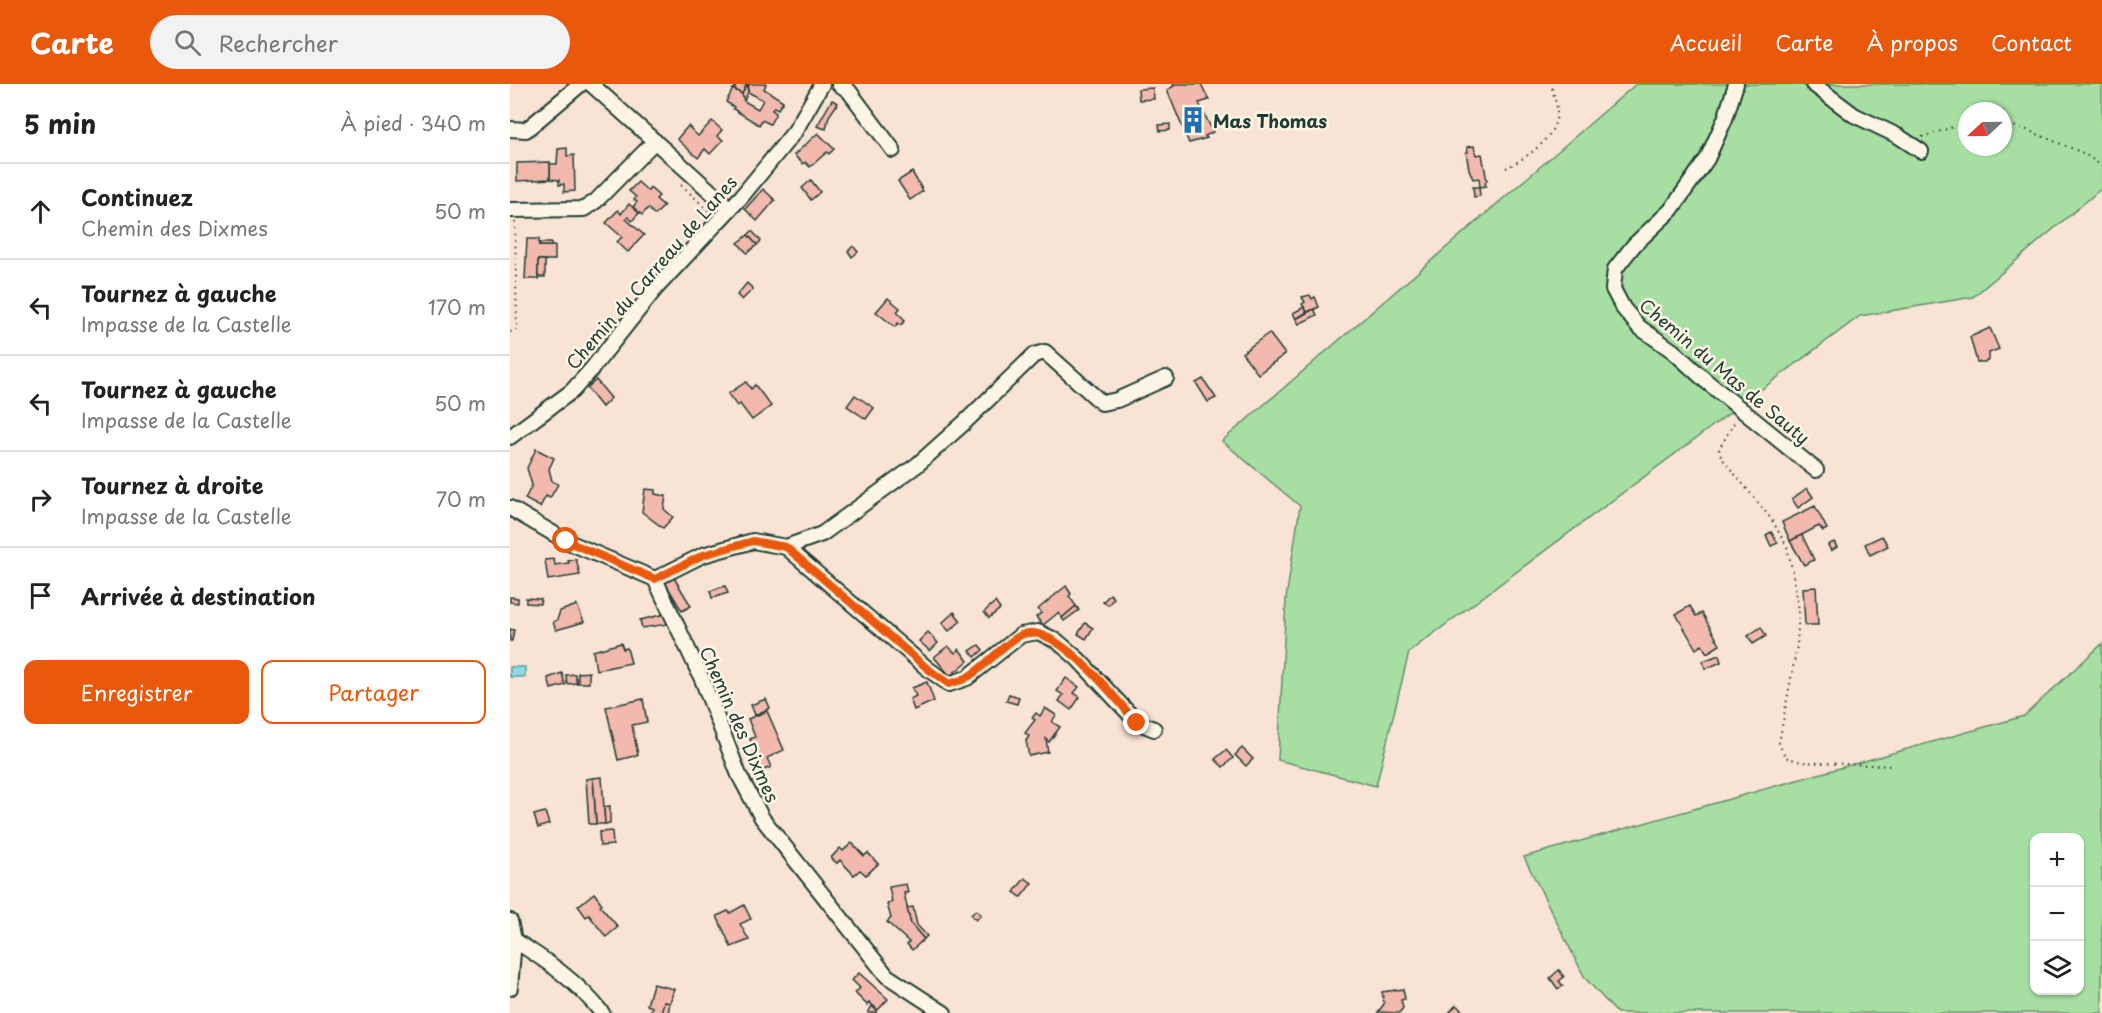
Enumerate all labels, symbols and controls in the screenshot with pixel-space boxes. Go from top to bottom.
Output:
search box [150,15,570,69]
text: Carte [30,21,114,64]
icon: search [171,26,204,59]
text: Rechercher [219,26,338,59]
text: Accueil [1670,26,1742,58]
text: Carte [1775,26,1833,58]
text: À propos [1866,26,1958,58]
text: Contact [1991,26,2072,58]
north arrow [1958,102,2012,156]
text: 5 min [24,104,96,143]
building icon: Mas Thomas [1178,105,1208,135]
place label: Mas Thomas [1213,107,1328,134]
text: À pied · 340 m [340,108,486,138]
street label: Chemin du Carreau de Lanes [559,169,743,375]
text: Continuez [81,180,193,213]
icon: ahead [24,195,57,228]
text: 50 m [434,196,486,226]
text: Chemin des Dixmes [81,213,268,243]
text: Tournez à gauche [81,276,277,309]
icon: left [24,291,57,324]
text: 170 m [428,292,486,322]
street label: Chemin du Mas de Sauty [1634,292,1816,450]
text: Impasse de la Castelle [81,309,292,339]
text: Tournez à gauche [81,372,277,405]
icon: left [24,387,57,420]
text: 50 m [434,388,486,418]
text: Impasse de la Castelle [81,405,292,435]
text: Tournez à droite [81,468,264,501]
icon: right [24,483,57,516]
text: 70 m [436,484,486,514]
text: Impasse de la Castelle [81,501,292,531]
route start [552,527,578,553]
icon: arrive [24,579,57,612]
text: Arrivée à destination [81,579,315,612]
street label: Chemin des Dixmes [693,642,787,806]
button: Enregistrer [24,660,249,724]
button: Partager [261,660,486,724]
route end [1123,709,1149,735]
map controls [2030,833,2084,995]
button: + [2030,833,2084,887]
button: − [2030,887,2084,941]
button: layers [2030,941,2084,995]

